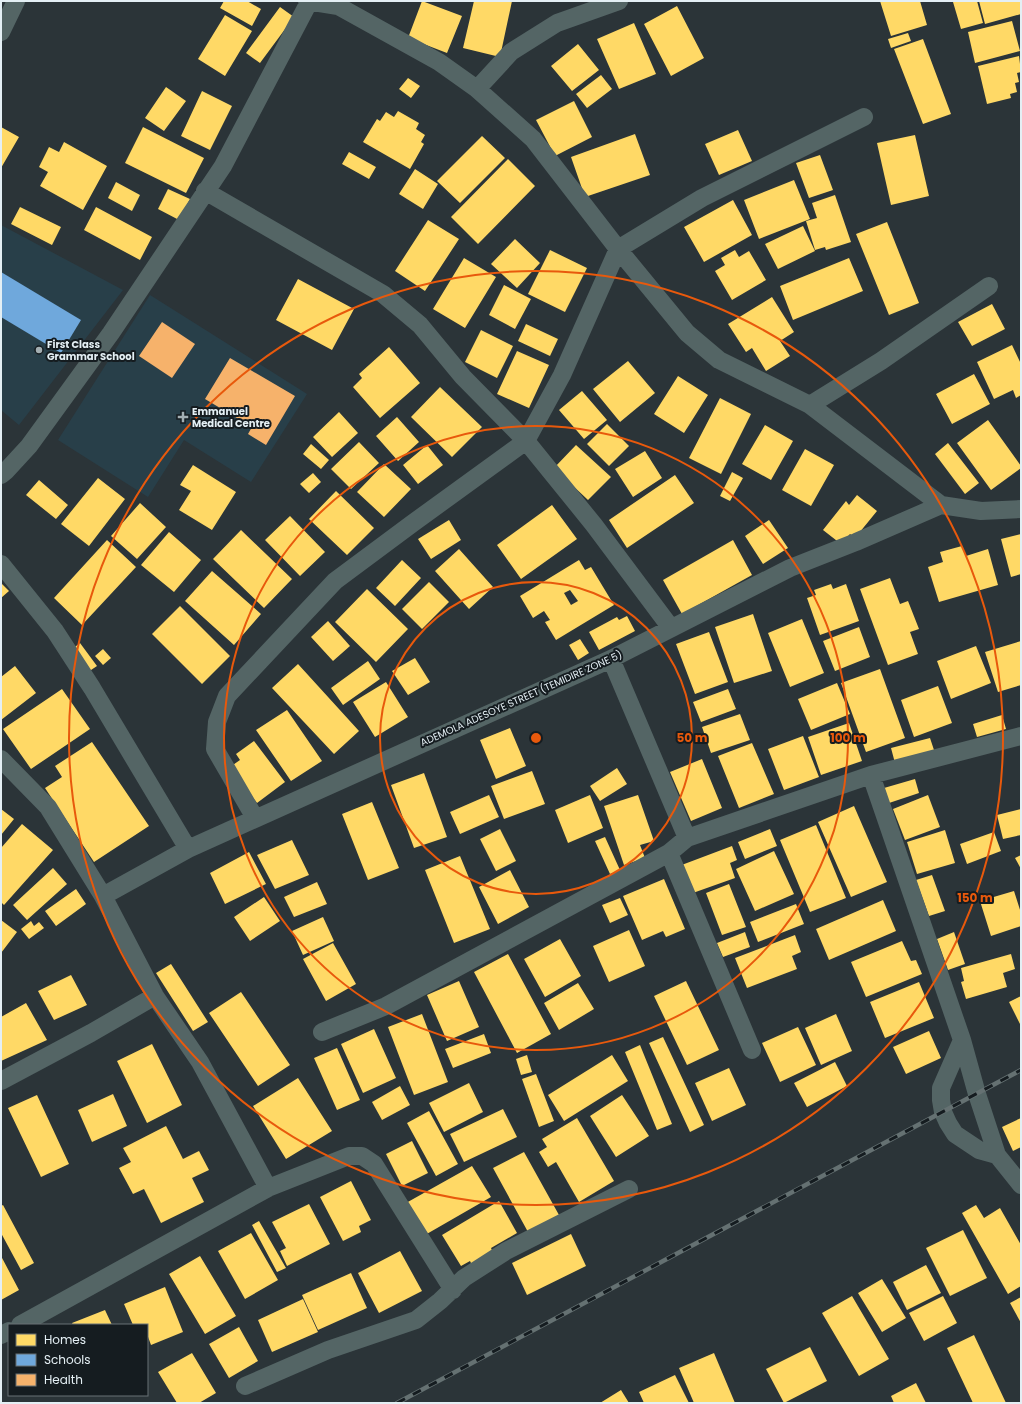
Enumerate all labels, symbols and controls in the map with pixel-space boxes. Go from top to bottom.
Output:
place label: First Class Grammar School [47,337,135,364]
marker: First Class Grammar School [34,345,44,355]
place label: Emmanuel Medical Centre [192,404,270,431]
marker: Emmanuel Medical Centre [177,411,189,423]
street label: ADEMOLA ADESOYE STREET (TEMIDIRE ZONE 5) [418,647,625,750]
text: 50 m [677,729,708,746]
text: 100 m [830,729,866,746]
centre of rings [529,731,543,745]
text: 150 m [957,889,993,906]
legend [8,1324,148,1396]
text: Homes [44,1331,86,1348]
text: Schools [44,1351,91,1368]
text: Health [44,1371,83,1388]

